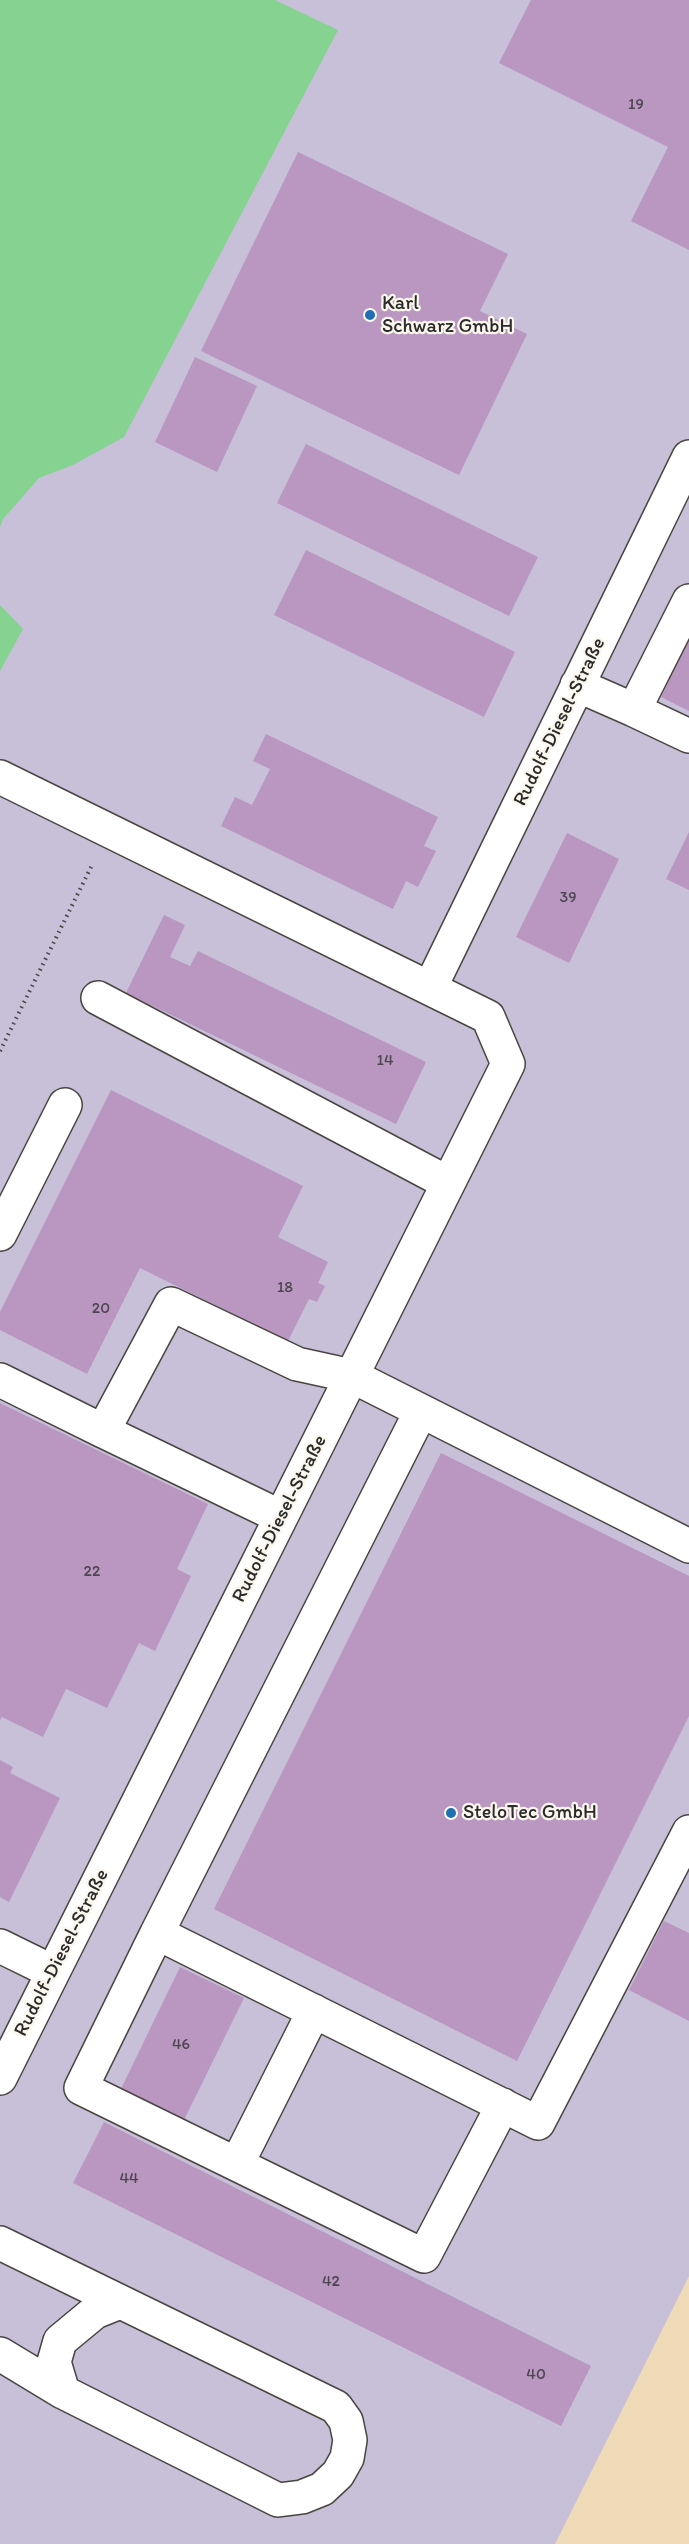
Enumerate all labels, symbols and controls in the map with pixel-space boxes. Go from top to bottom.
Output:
house number: 19 [628,95,644,115]
place label: Karl Schwarz GmbH [382,292,513,339]
marker: Karl Schwarz GmbH [363,308,377,322]
street label: Rudolf-Diesel-Straße [509,634,611,810]
house number: 39 [559,888,577,908]
house number: 14 [376,1051,394,1071]
house number: 18 [277,1278,293,1298]
house number: 20 [92,1299,110,1319]
street label: Rudolf-Diesel-Straße [227,1431,333,1607]
house number: 22 [84,1562,100,1582]
place label: SteloTec GmbH [463,1801,597,1825]
marker: SteloTec GmbH [444,1806,458,1820]
street label: Rudolf-Diesel-Straße [9,1865,115,2041]
house number: 46 [172,2035,190,2055]
house number: 44 [119,2169,139,2189]
house number: 42 [322,2272,340,2292]
house number: 40 [526,2365,546,2385]

